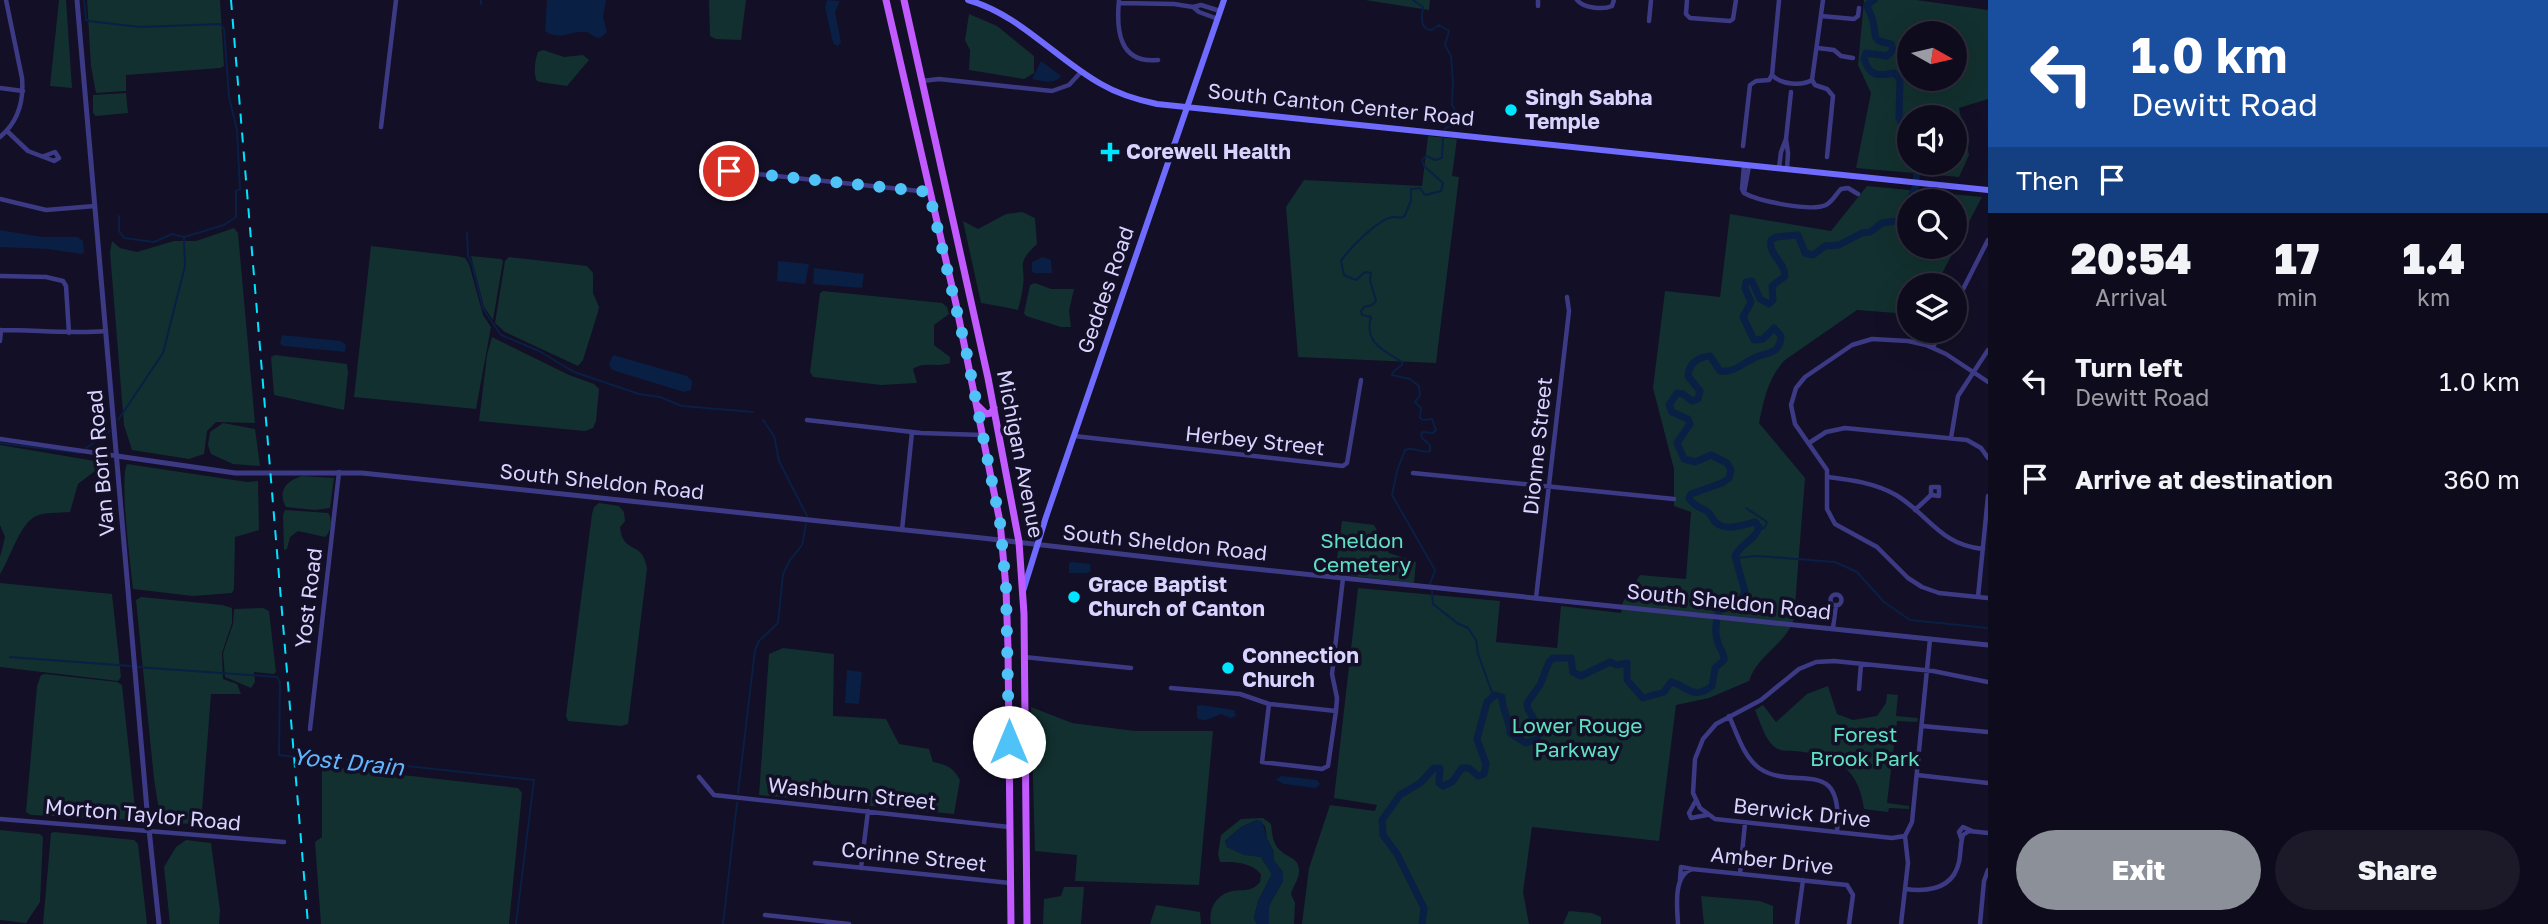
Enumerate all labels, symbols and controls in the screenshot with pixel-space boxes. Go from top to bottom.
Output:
north arrow [1897,21,1967,91]
map controls [1897,21,1967,343]
text: 1.0 km [2131,25,2287,84]
icon: left [2016,28,2107,119]
street label: South Canton Center Road [1206,77,1476,131]
place label: Singh Sabha Temple [1525,84,1652,134]
text: Dewitt Road [2131,85,2318,123]
marker: Singh Sabha Temple [1503,102,1519,118]
button: sound [1897,105,1967,175]
place label: Corewell Health [1126,138,1291,164]
pin [699,141,759,201]
marker: Corewell Health [1100,142,1120,162]
icon: arrive [710,152,748,190]
icon: arrive [2093,161,2131,199]
text: Then [2016,165,2079,196]
button: search [1897,189,1967,259]
street label: Geddes Road [1071,223,1139,357]
text: 20:54 [2071,233,2192,283]
text: 17 [2274,233,2320,283]
text: 1.4 [2402,233,2465,283]
button: layers [1897,273,1967,343]
text: Arrival [2095,283,2167,311]
text: min [2277,283,2317,311]
text: km [2417,283,2450,311]
text: Turn left [2075,352,2183,383]
icon: left [2016,362,2054,400]
text: 1.0 km [2439,366,2520,397]
street label: Michigan Avenue [992,368,1050,540]
street label: Dionne Street [1517,376,1557,516]
text: Dewitt Road [2075,383,2209,411]
street label: Van Born Road [81,389,119,538]
street label: Herbey Street [1184,420,1326,460]
street label: South Sheldon Road [499,457,706,505]
icon: arrive [2016,460,2054,498]
text: Arrive at destination [2075,464,2333,495]
text: 360 m [2443,464,2520,495]
street label: South Sheldon Road [1062,518,1269,566]
park label: Sheldon Cemetery [1313,527,1411,577]
street label: Yost Road [289,546,327,649]
place label: Grace Baptist Church of Canton [1088,571,1265,621]
street label: South Sheldon Road [1626,577,1833,625]
marker: Grace Baptist Church of Canton [1066,589,1082,605]
place label: Connection Church [1242,642,1359,692]
marker: Connection Church [1220,660,1236,676]
position arrow [972,705,1046,779]
park label: Lower Rouge Parkway [1511,712,1643,762]
park label: Forest Brook Park [1810,721,1920,771]
water label: Yost Drain [291,741,406,781]
street label: Washburn Street [767,771,938,815]
street label: Morton Taylor Road [44,792,242,836]
street label: Berwick Drive [1732,792,1872,832]
button: Exit [2016,830,2261,910]
button: Share [2275,830,2520,910]
street label: Corinne Street [840,835,988,877]
street label: Amber Drive [1709,841,1835,879]

